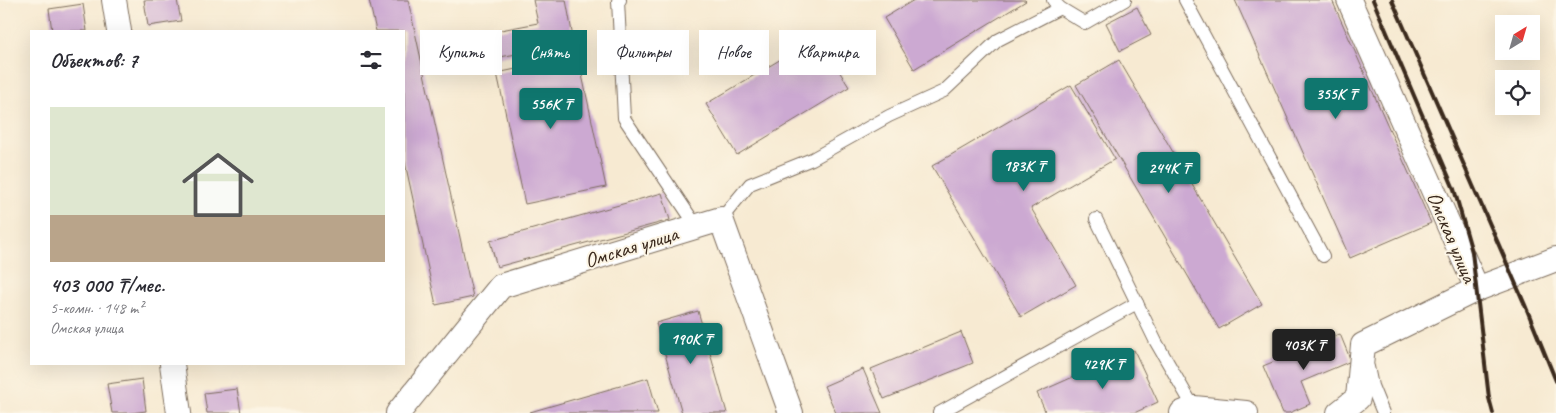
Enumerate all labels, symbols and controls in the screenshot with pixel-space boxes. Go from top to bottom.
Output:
north arrow [1495,15,1540,60]
map controls [1495,15,1540,115]
chip: Купить [420,30,502,75]
chip: Снять [512,30,587,75]
chip: Фильтры [597,30,689,75]
chip: Новое [699,30,769,75]
chip: Квартира [779,30,876,75]
icon: filters [357,46,385,74]
text: Объектов: 7 [50,47,138,73]
button: locate [1495,70,1540,115]
pin: 355K ₸ [1295,78,1377,120]
text: 355K ₸ [1316,84,1356,104]
pin: 556K ₸ [510,88,592,130]
text: 556K ₸ [530,94,572,114]
icon: home [173,140,263,230]
pin: 183K ₸ [983,150,1065,192]
pin: 244K ₸ [1128,152,1210,194]
text: 183K ₸ [1003,156,1045,176]
text: 244K ₸ [1148,158,1190,178]
street label: Омская улица [1421,188,1483,288]
street label: Омская улица [581,220,682,273]
text: 403 000 ₸/мес. [50,272,165,298]
text: 5-комн. · 148 m² [50,298,143,318]
text: Омская улица [50,318,123,338]
pin: 190K ₸ [650,322,732,365]
pin: 403K ₸ [1263,328,1345,371]
text: 190K ₸ [670,329,712,349]
text: 403K ₸ [1283,335,1325,355]
pin: 429K ₸ [1062,348,1144,390]
text: 429K ₸ [1082,354,1124,374]

